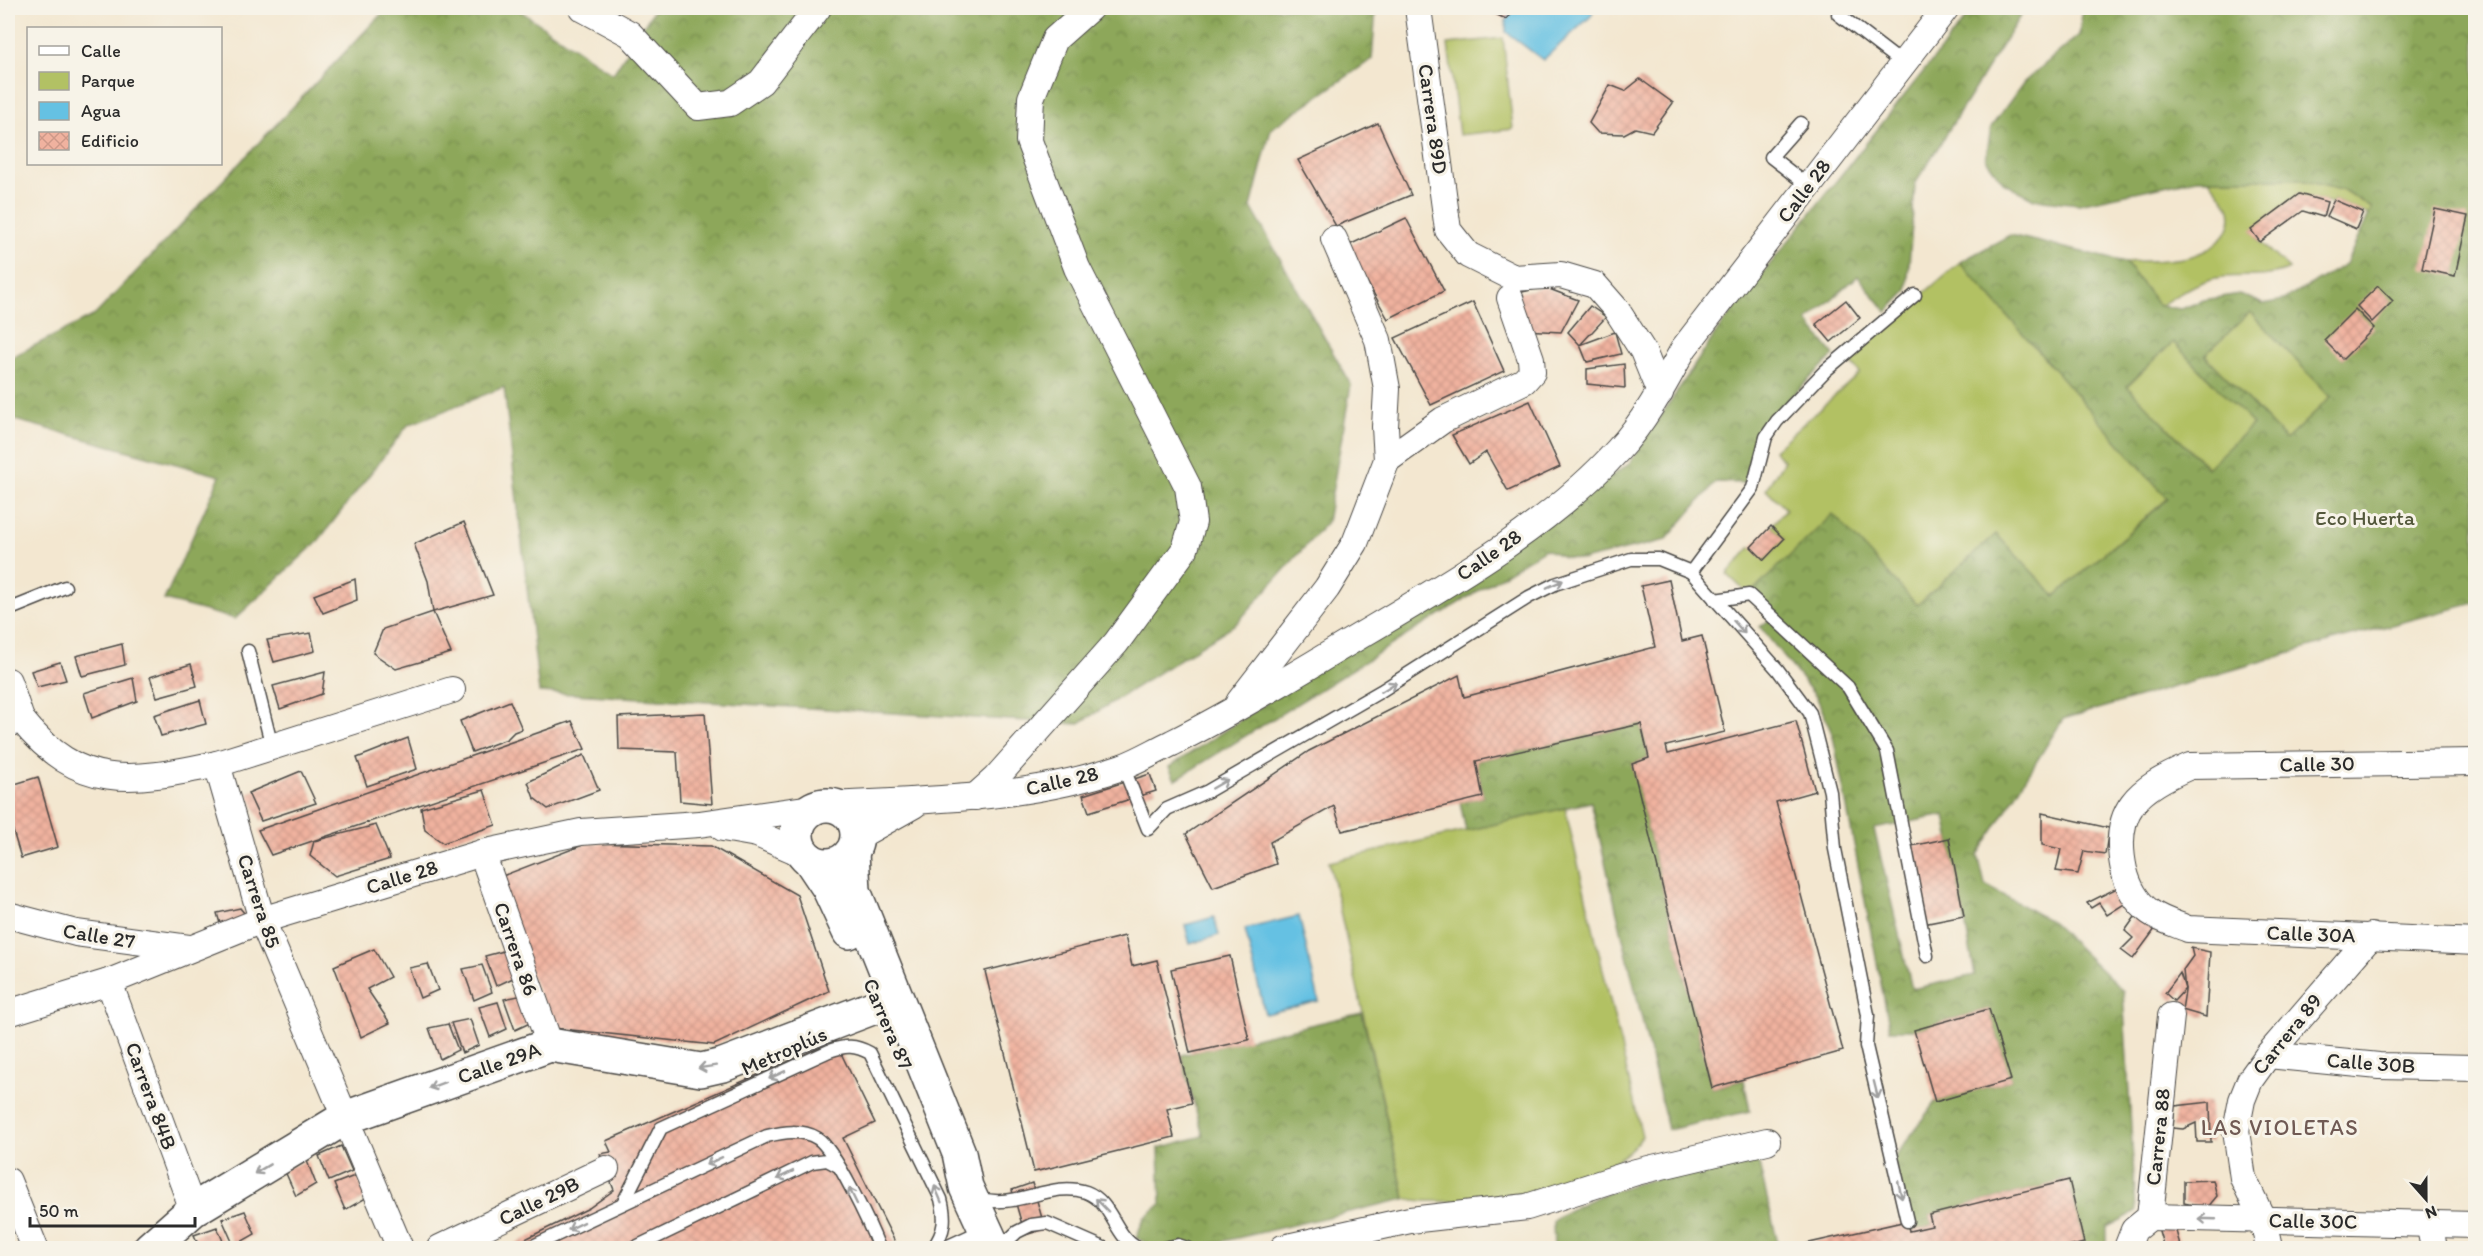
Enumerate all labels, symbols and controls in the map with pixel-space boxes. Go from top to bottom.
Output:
legend [27,27,222,165]
text: Calle [81,40,121,62]
street label: Carrera 89D [1413,62,1454,176]
text: Parque [81,70,135,92]
text: Agua [81,100,121,122]
text: Edificio [81,130,139,152]
street label: Calle 28 [1771,154,1836,228]
park label: Eco Huerta [2315,505,2415,530]
street label: Calle 28 [1451,523,1526,586]
one-way arrow [1545,578,1563,590]
one-way arrow [1732,619,1746,634]
one-way arrow [1380,680,1397,692]
street label: Calle 30 [2279,750,2355,777]
street label: Calle 28 [1023,760,1101,801]
one-way arrow [1211,778,1228,790]
street label: Carrera 85 [233,851,286,951]
street label: Calle 28 [363,854,441,899]
street label: Carrera 86 [489,899,544,999]
street label: Calle 27 [61,917,137,954]
street label: Calle 30A [2266,919,2356,948]
street label: Carrera 87 [858,974,919,1073]
street label: Carrera 89 [2246,988,2327,1079]
street label: Metroplús [737,1021,830,1080]
street label: Calle 29A [454,1036,544,1089]
street label: Carrera 84B [121,1039,182,1153]
street label: Calle 30B [2326,1047,2416,1078]
one-way arrow [698,1062,717,1073]
one-way arrow [768,1070,786,1081]
one-way arrow [428,1081,447,1092]
one-way arrow [1871,1081,1883,1100]
street label: Carrera 88 [2140,1087,2175,1187]
district label: LAS VIOLETAS [2201,1114,2359,1141]
one-way arrow [705,1155,723,1167]
one-way arrow [254,1163,271,1175]
north arrow [2396,1169,2456,1229]
street label: Calle 29B [494,1170,583,1231]
one-way arrow [776,1170,794,1182]
one-way arrow [1895,1180,1906,1200]
one-way arrow [932,1186,943,1204]
one-way arrow [847,1187,859,1205]
scale bar [30,1190,195,1228]
one-way arrow [1095,1197,1109,1212]
text: 50 m [39,1200,79,1222]
text: N [2423,1202,2440,1223]
street label: Calle 30C [2268,1207,2358,1234]
one-way arrow [2197,1213,2217,1225]
one-way arrow [567,1220,585,1232]

